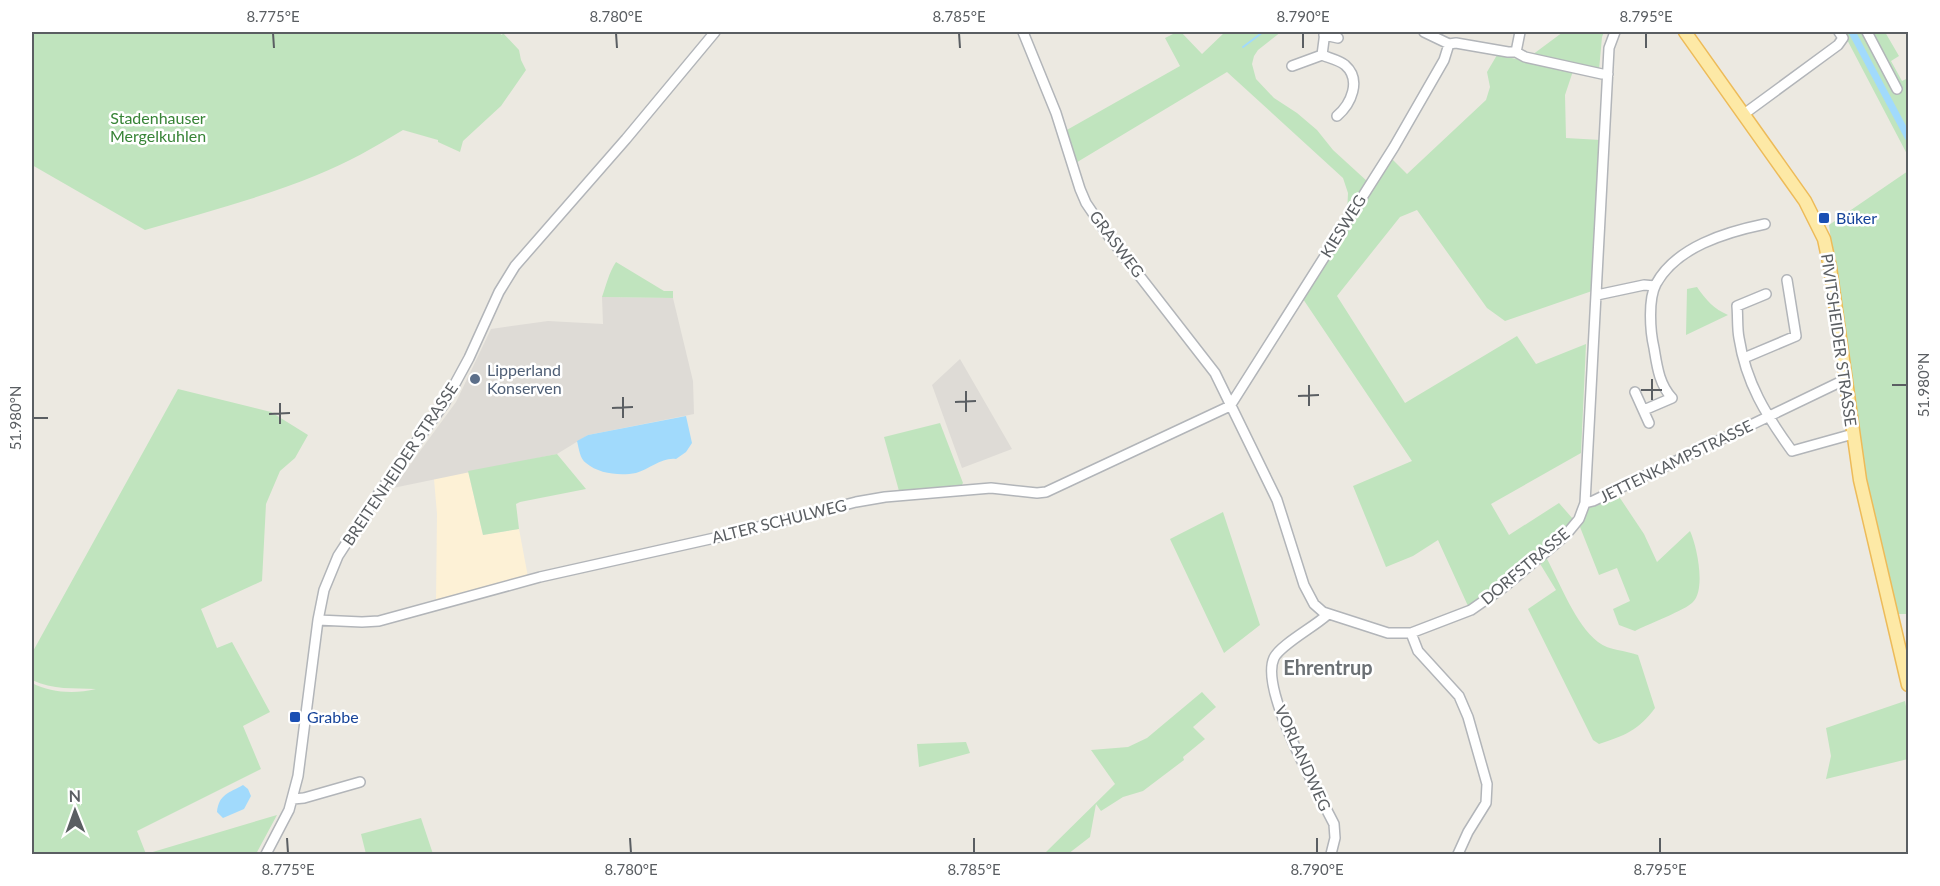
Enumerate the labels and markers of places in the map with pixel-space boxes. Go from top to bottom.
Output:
place label: Büker [1836,208,1877,227]
marker: Büker [1817,211,1831,225]
place label: Lipperland Konserven [487,360,562,397]
marker: Lipperland Konserven [468,372,482,386]
place label: Grabbe [307,707,359,726]
marker: Grabbe [288,710,302,724]

